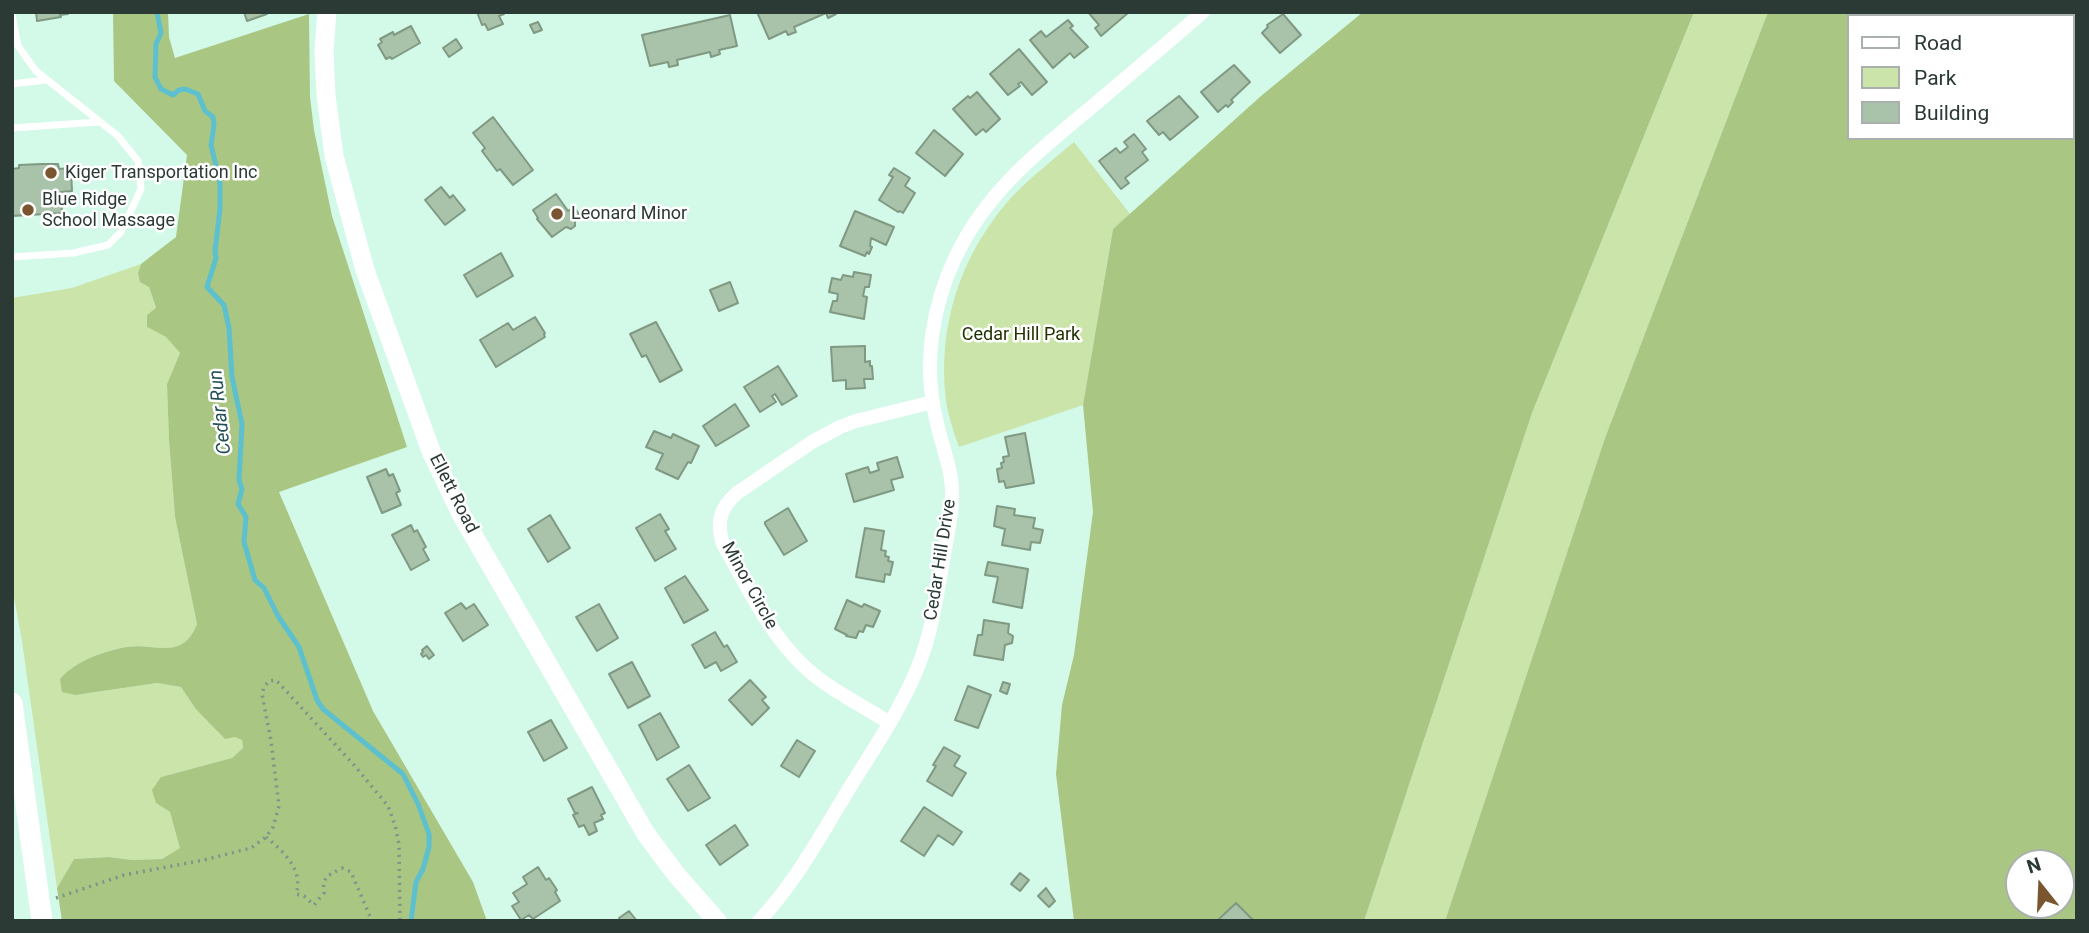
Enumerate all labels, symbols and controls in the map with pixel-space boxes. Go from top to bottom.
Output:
legend [1848,14,2075,140]
text: Road [1914,31,1962,55]
text: Park [1914,66,1956,90]
text: Building [1914,101,1989,125]
place label: Kiger Transportation Inc [65,162,258,184]
marker: Kiger Transportation Inc [43,165,59,181]
place label: Blue Ridge School Massage [42,189,175,232]
marker: Blue Ridge School Massage [20,202,36,218]
place label: Leonard Minor [571,203,687,225]
marker: Leonard Minor [549,206,565,222]
park label: Cedar Hill Park [962,324,1080,346]
water label: Cedar Run [205,369,237,455]
street label: Ellett Road [424,451,482,537]
street label: Cedar Hill Drive [921,498,961,622]
street label: Minor Circle [716,539,782,633]
north arrow [2005,849,2075,919]
text: N [2024,852,2044,878]

